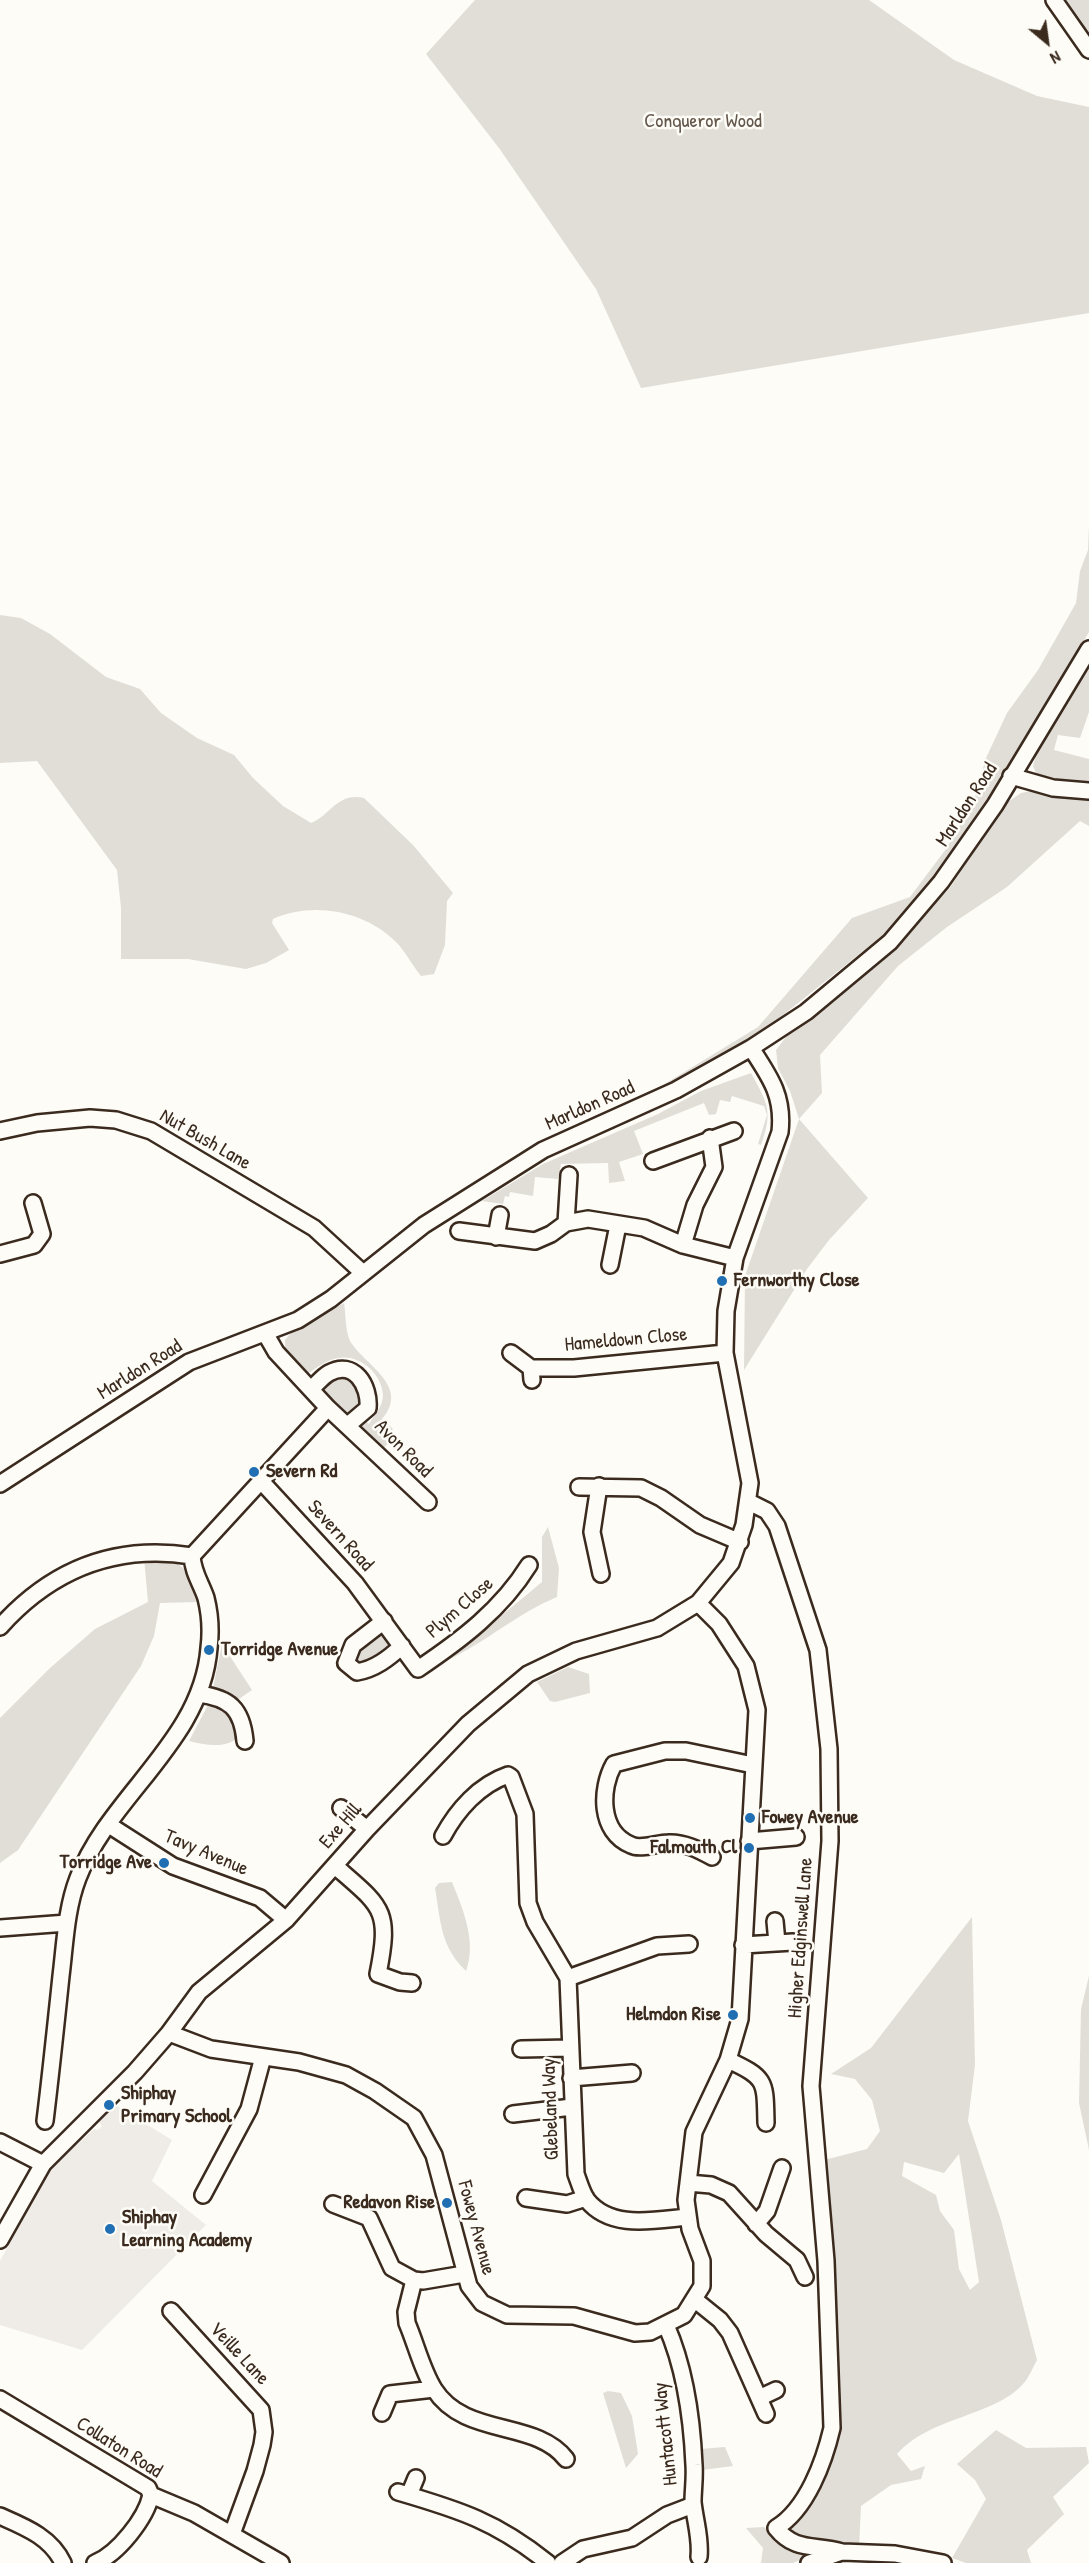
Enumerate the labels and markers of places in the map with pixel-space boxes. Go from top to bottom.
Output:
place label: Fernworthy Close [734,1269,860,1293]
marker: Fernworthy Close [715,1274,729,1288]
place label: Severn Rd [266,1460,337,1484]
marker: Severn Rd [247,1465,261,1479]
place label: Torridge Avenue [221,1638,338,1662]
marker: Torridge Avenue [202,1643,216,1657]
place label: Fowey Avenue [762,1806,859,1830]
marker: Fowey Avenue [743,1811,757,1825]
place label: Falmouth Cl [651,1836,737,1860]
marker: Falmouth Cl [742,1841,756,1855]
place label: Torridge Ave [60,1851,152,1875]
marker: Torridge Ave [157,1856,171,1870]
place label: Helmdon Rise [626,2003,721,2027]
marker: Helmdon Rise [726,2008,740,2022]
place label: Shiphay Primary School [121,2082,232,2129]
marker: Shiphay Primary School [102,2098,116,2112]
place label: Redavon Rise [343,2191,435,2215]
marker: Redavon Rise [440,2196,454,2210]
place label: Shiphay Learning Academy [122,2206,252,2253]
marker: Shiphay Learning Academy [103,2222,117,2236]

